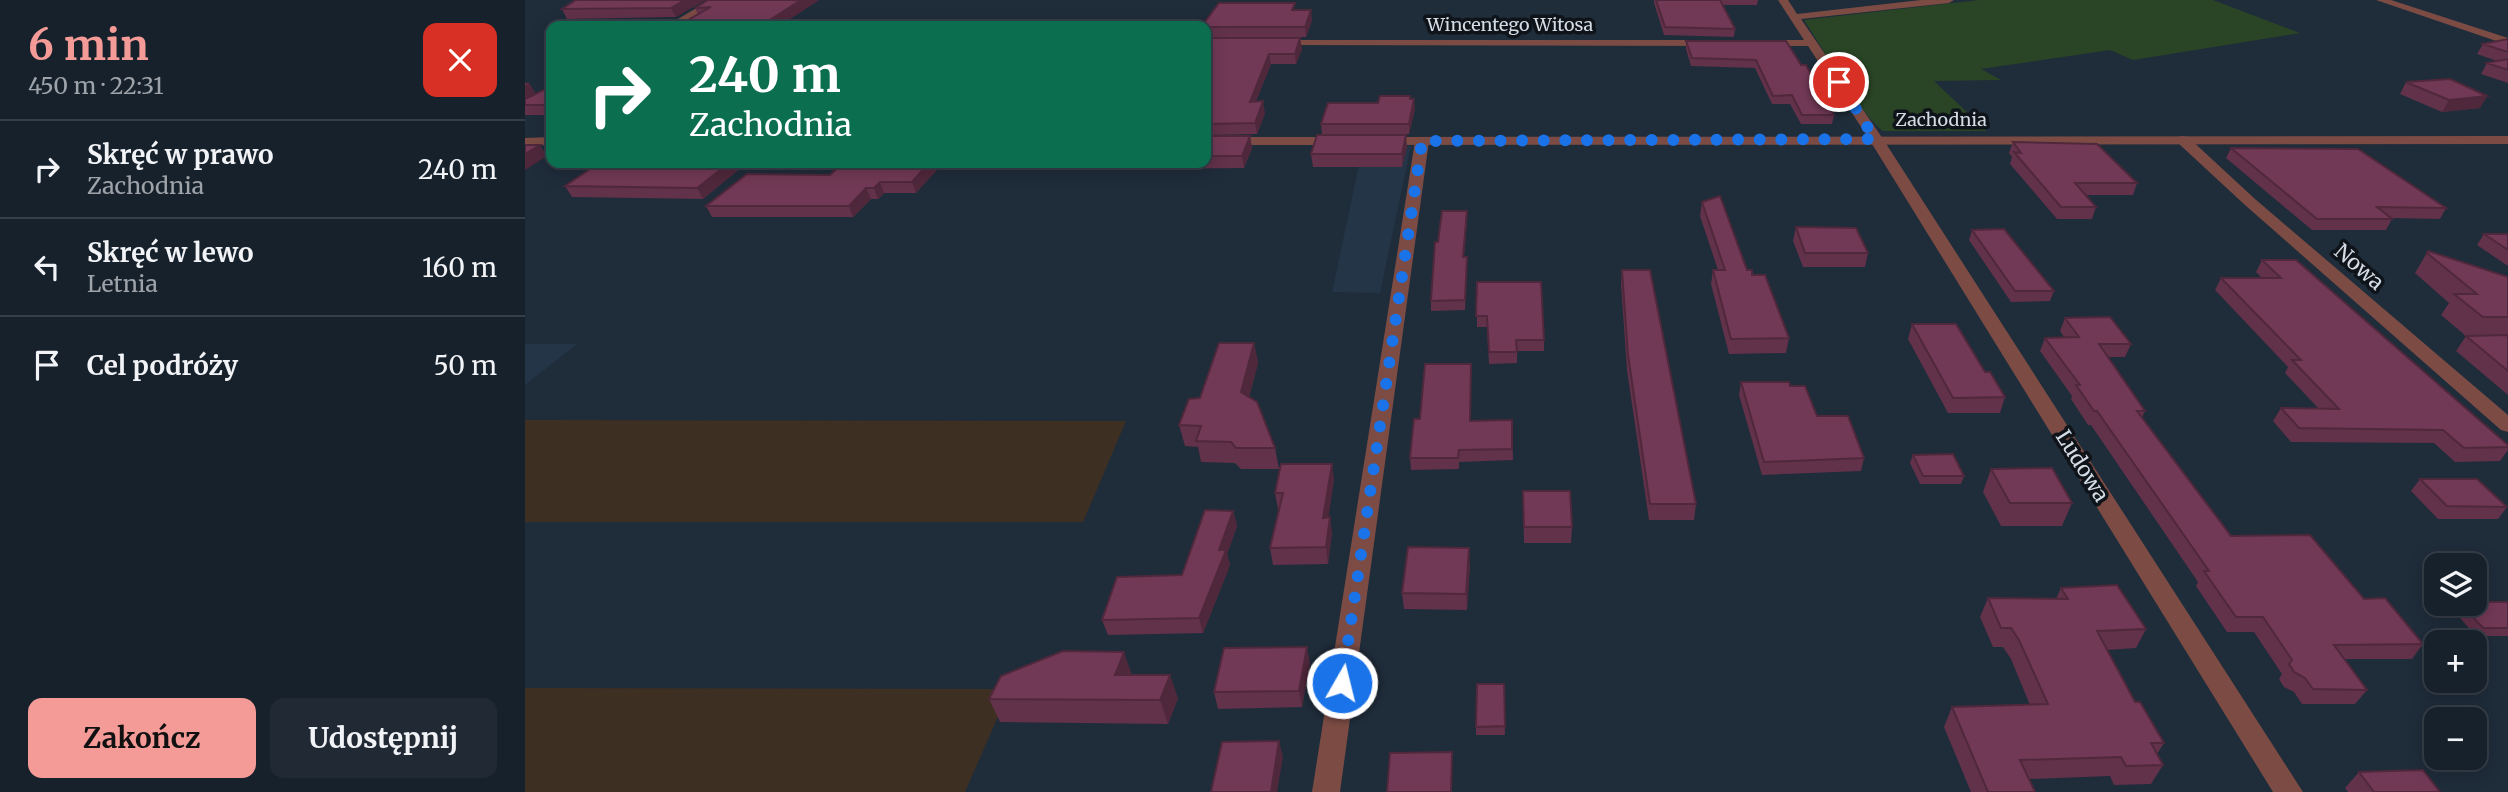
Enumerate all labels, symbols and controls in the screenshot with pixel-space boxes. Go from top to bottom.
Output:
street label: Wincentego Witosa [1426,13,1594,36]
text: 6 min [28,19,149,71]
button: close [423,23,497,97]
text: 240 m [689,44,841,105]
icon: right [574,49,665,140]
pin [1809,52,1869,112]
icon: arrive [1820,63,1858,101]
text: 450 m · 22:31 [28,71,164,100]
text: Zachodnia [689,105,852,145]
street label: Zachodnia [1895,108,1987,131]
text: Skręć w prawo [87,138,274,171]
icon: right [28,150,66,188]
text: 240 m [418,153,497,186]
text: Zachodnia [87,171,204,200]
text: Skręć w lewo [87,236,254,269]
street label: Nowa [2329,238,2390,296]
icon: left [28,248,66,286]
text: 160 m [422,251,497,284]
text: Letnia [87,269,158,298]
icon: arrive [28,346,66,384]
text: Cel podróży [87,349,238,382]
text: 50 m [433,349,497,382]
street label: Ludowa [2050,425,2115,507]
map controls [2424,553,2487,770]
button: layers [2424,553,2487,616]
button: + [2424,630,2487,693]
position arrow [1305,646,1379,720]
button: Zakończ [28,698,256,778]
button: Udostępnij [270,698,497,778]
button: − [2424,707,2487,770]

